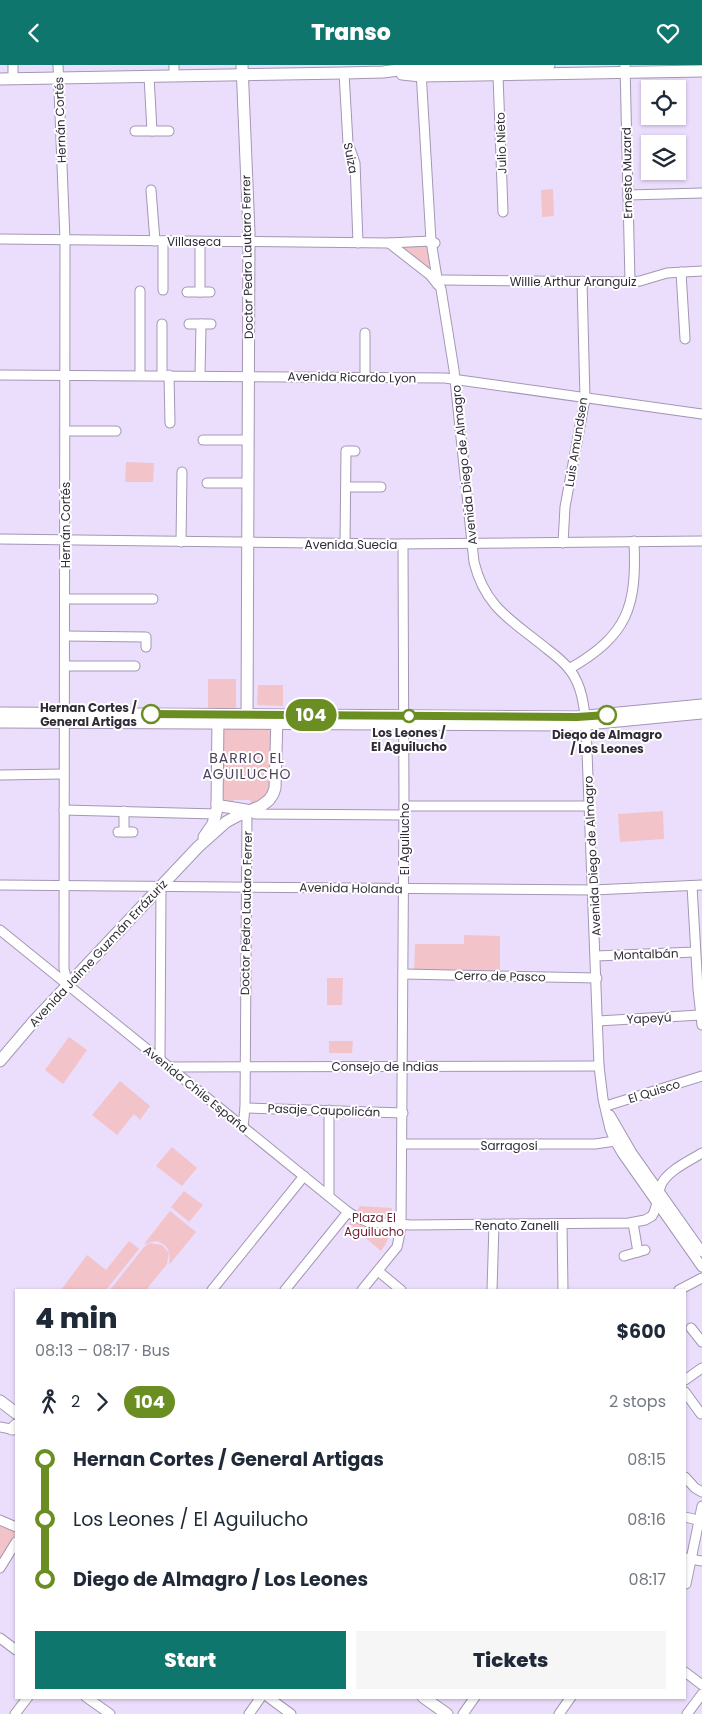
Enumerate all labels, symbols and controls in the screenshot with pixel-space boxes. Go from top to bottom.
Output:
text: Transo [311,17,391,48]
icon: back [20,19,48,47]
icon: heart [654,19,682,47]
street label: Hernán Cortés [50,77,70,163]
map controls [641,80,686,180]
button: locate [641,80,686,125]
street label: Julio Nieto [491,112,511,174]
street label: Ernesto Muzard [618,127,636,219]
button: layers [641,135,686,180]
street label: Suiza [340,141,362,175]
street label: Doctor Pedro Lautaro Ferrer [237,174,257,339]
street label: Villaseca [167,233,221,250]
street label: Willie Arthur Aranguiz [510,273,636,290]
street label: Avenida Ricardo Lyon [287,367,417,387]
street label: Avenida Diego de Almagro [447,384,481,546]
street label: Luis Amundsen [561,396,591,488]
street label: Hernán Cortés [57,482,74,568]
street label: Avenida Suecia [305,536,397,553]
place label: Hernan Cortes / General Artigas [40,699,138,730]
line badge: 104 [282,699,340,731]
text: 104 [296,702,326,727]
marker: Hernan Cortes / General Artigas [141,704,161,724]
marker: Diego de Almagro / Los Leones [597,705,617,725]
marker: Los Leones / El Aguilucho [402,709,416,723]
place label: Los Leones / El Aguilucho [371,724,447,755]
place label: Diego de Almagro / Los Leones [552,726,662,757]
district label: BARRIO EL AGUILUCHO [202,748,292,784]
street label: Avenida Diego de Almagro [579,775,605,937]
street label: El Aguilucho [396,802,413,875]
street label: Doctor Pedro Lautaro Ferrer [236,830,256,995]
street label: Avenida Jaime Guzmán Errázuriz [25,876,171,1030]
street label: Avenida Holanda [299,879,403,897]
street label: Montalbán [613,944,679,964]
street label: Cerro de Pasco [454,967,546,985]
street label: Yapeyú [626,1008,672,1028]
street label: Avenida Chile España [140,1041,252,1137]
street label: Consejo de Indias [331,1058,439,1075]
street label: El Quisco [626,1075,682,1107]
street label: Pasaje Caupolicán [267,1100,381,1120]
street label: Sarragosi [480,1137,538,1154]
park label: Plaza El Aguilucho [344,1209,404,1240]
street label: Renato Zanelli [475,1217,559,1234]
text: 4 min [35,1299,117,1338]
text: $600 [617,1318,666,1345]
text: 08:13 – 08:17 · Bus [35,1339,170,1362]
icon: walk [35,1388,63,1416]
icon: forward [88,1388,116,1416]
text: 104 [134,1389,165,1414]
text: 2 [71,1390,80,1413]
text: 2 stops [609,1390,666,1413]
text: Hernan Cortes / General Artigas [73,1446,384,1473]
text: 08:15 [627,1448,666,1471]
text: Los Leones / El Aguilucho [73,1506,308,1533]
text: 08:16 [627,1508,666,1531]
text: Diego de Almagro / Los Leones [73,1566,368,1593]
text: 08:17 [629,1568,666,1591]
button: Start [35,1631,346,1689]
button: Tickets [356,1631,666,1689]

